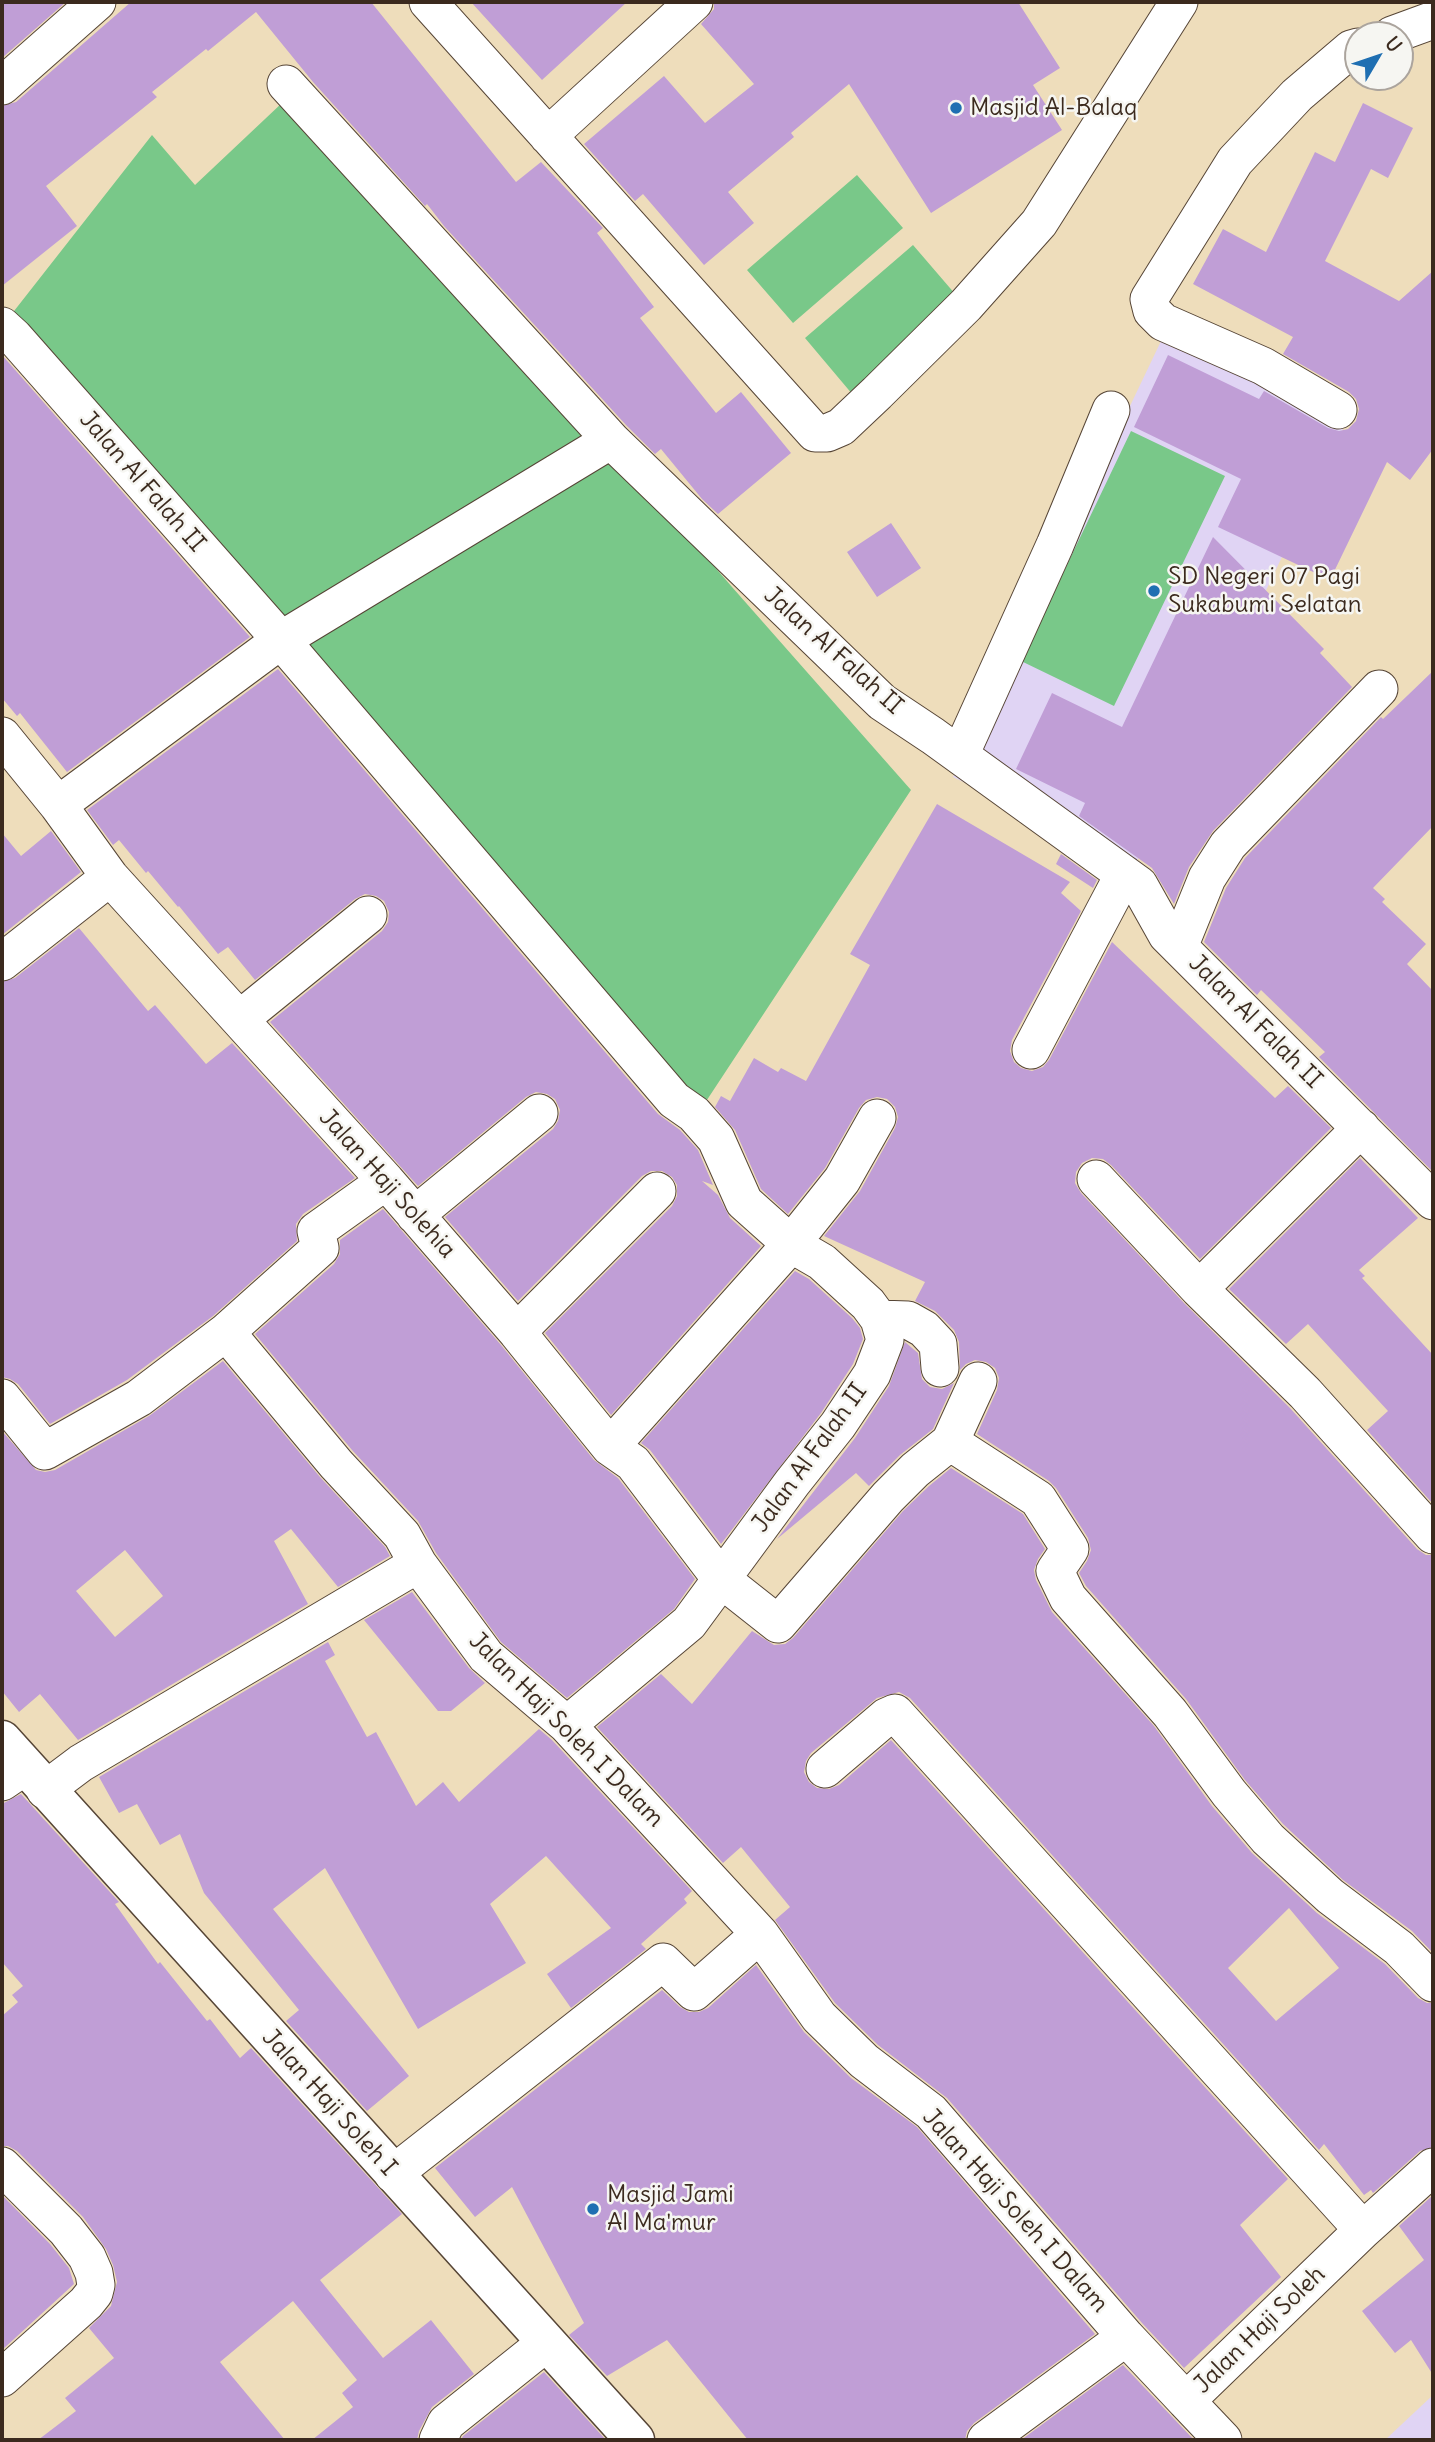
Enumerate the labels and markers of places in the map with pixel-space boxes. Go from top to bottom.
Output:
place label: Masjid Al-Balaq [970,94,1137,122]
marker: Masjid Al-Balaq [948,100,964,116]
place label: SD Negeri 07 Pagi Sukabumi Selatan [1168,563,1362,619]
marker: SD Negeri 07 Pagi Sukabumi Selatan [1146,583,1162,599]
place label: Masjid Jami Al Ma'mur [607,2181,734,2237]
marker: Masjid Jami Al Ma'mur [585,2201,601,2217]

